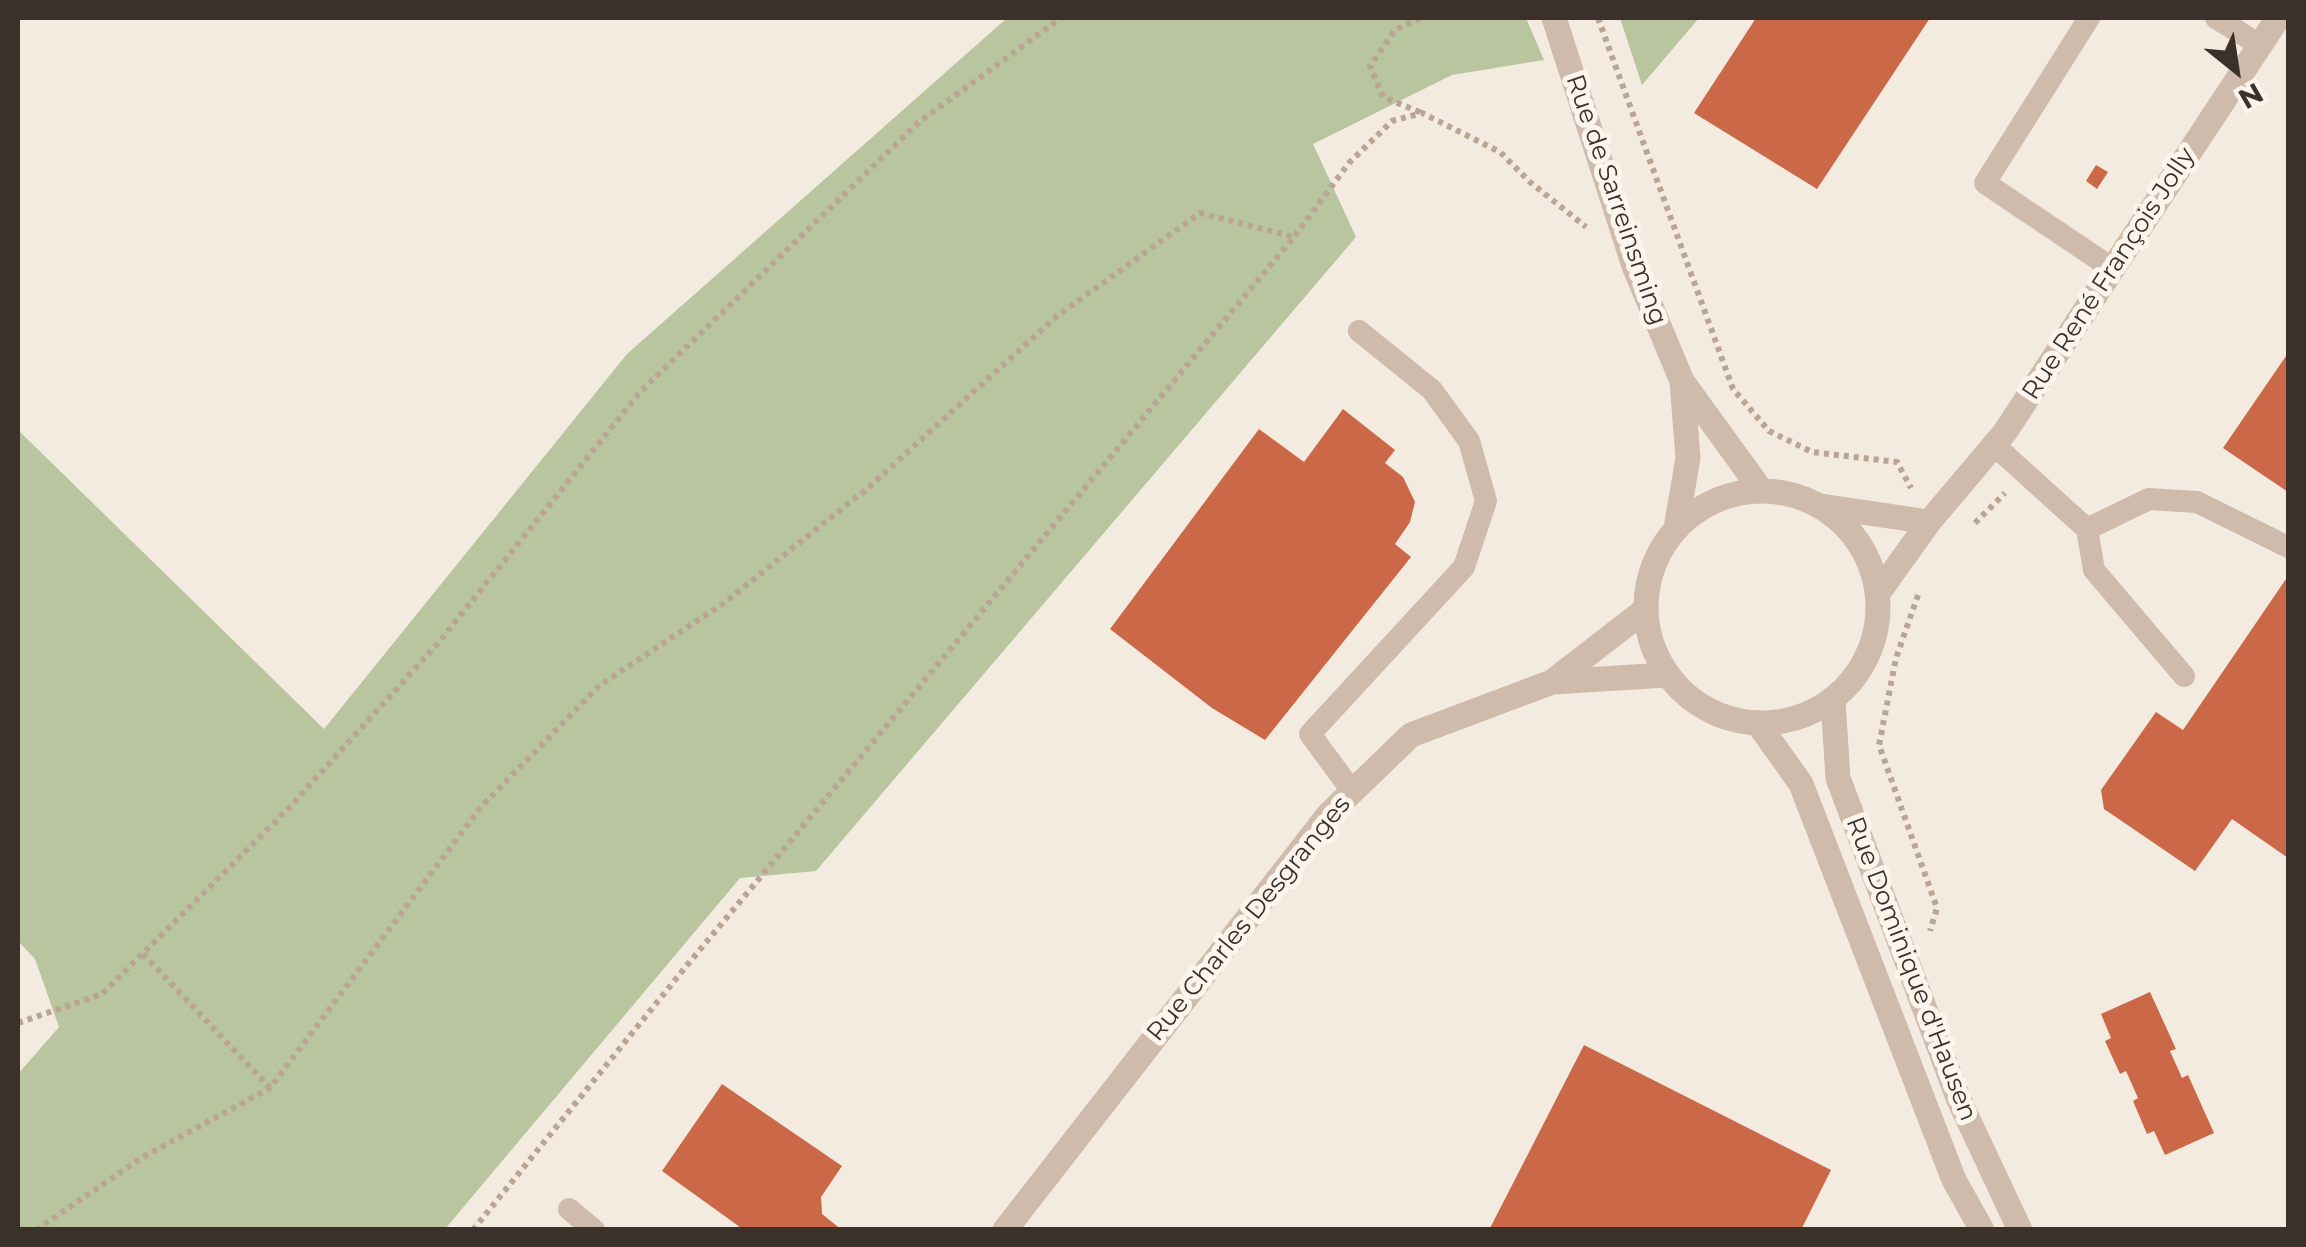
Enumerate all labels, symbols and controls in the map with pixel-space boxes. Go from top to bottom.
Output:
north arrow [2186,20,2286,120]
street label: Rue de Sarreinsming [1559,71,1673,329]
text: N [2233,76,2269,116]
street label: Rue René François Jolly [2016,142,2202,406]
street label: Rue Charles Desgranges [1141,790,1357,1048]
street label: Rue Dominique d'Hausen [1839,813,1983,1125]

